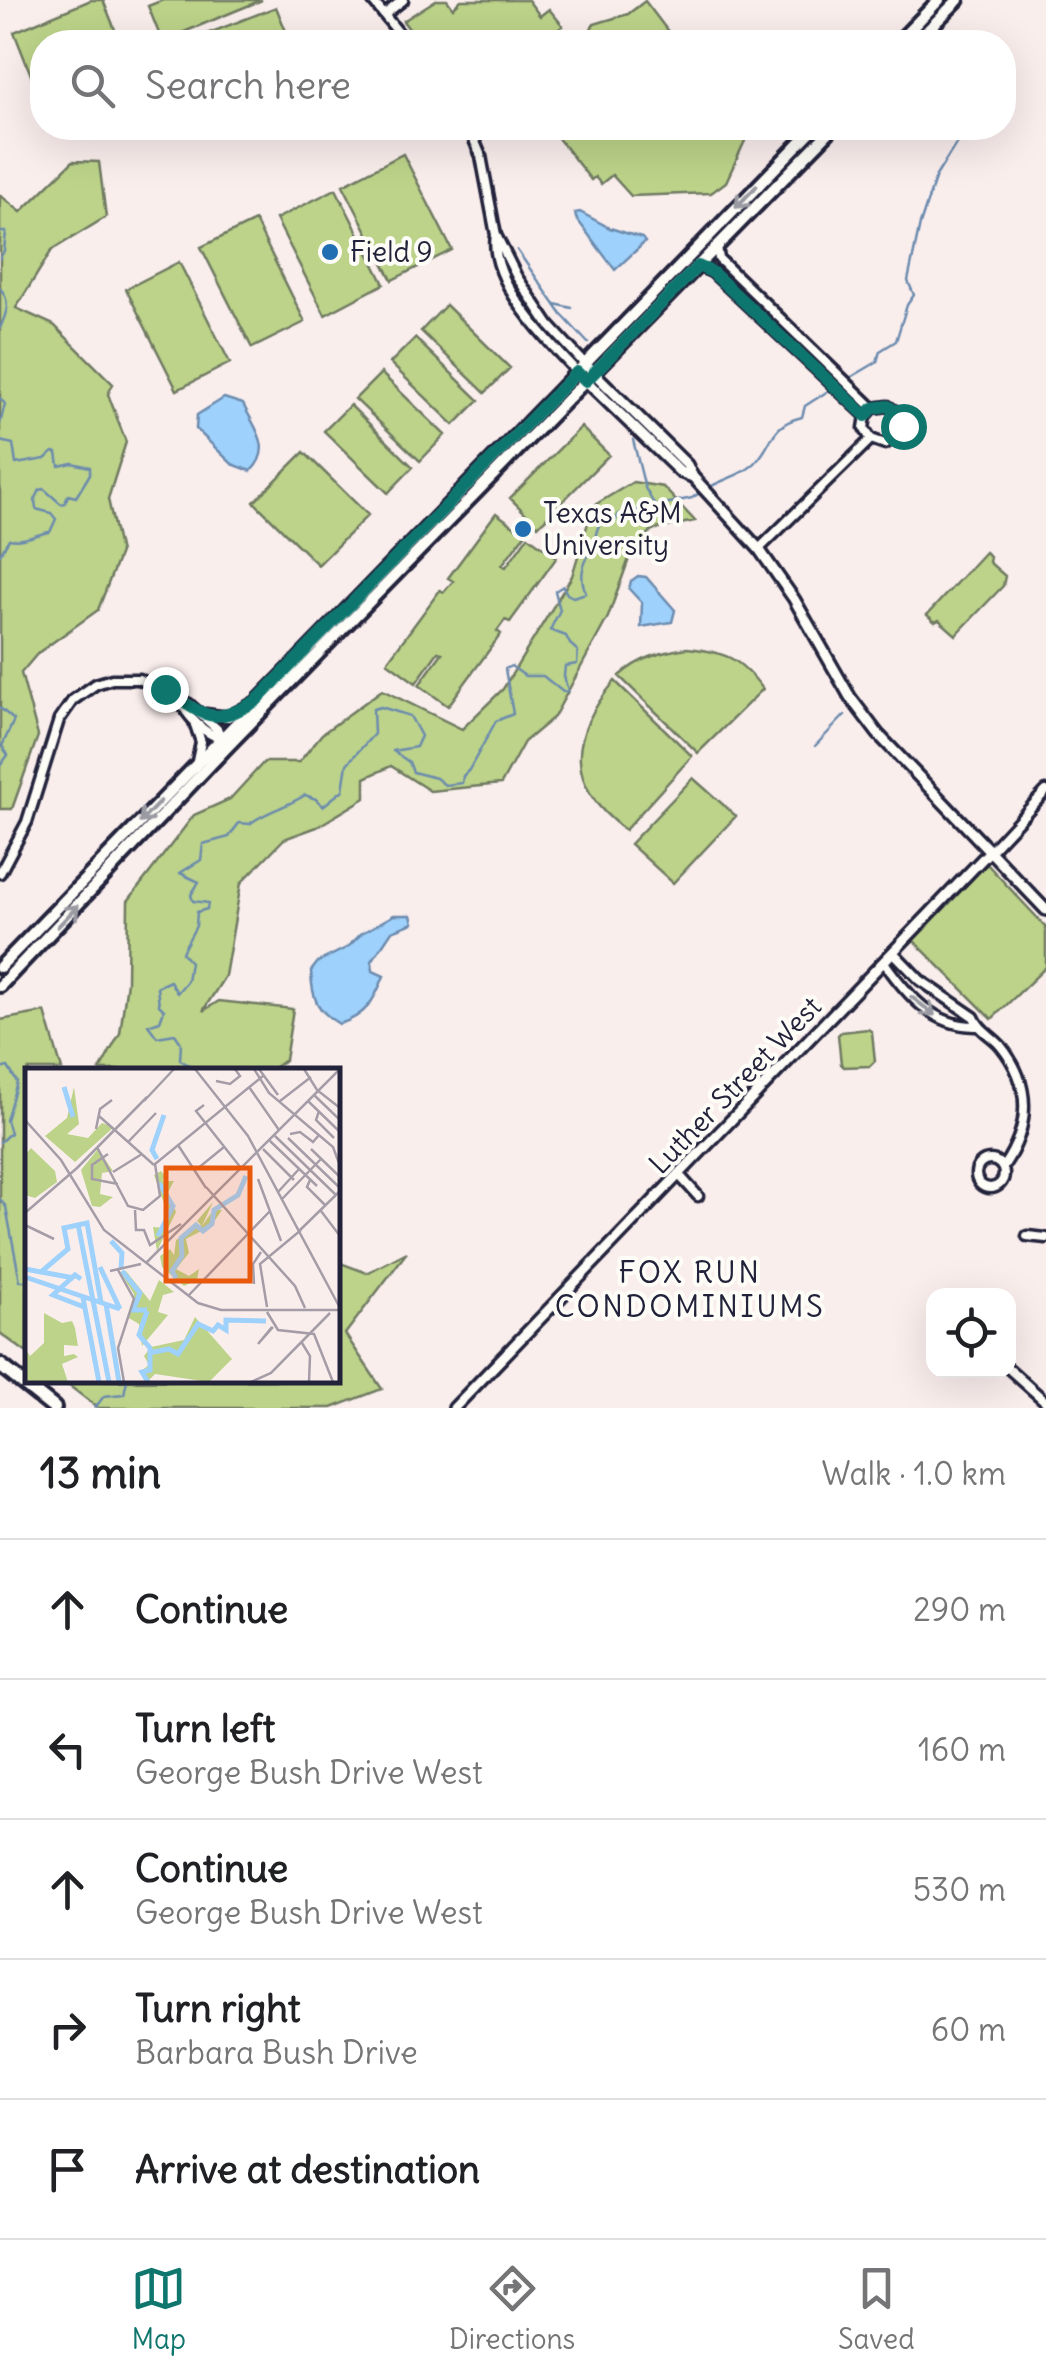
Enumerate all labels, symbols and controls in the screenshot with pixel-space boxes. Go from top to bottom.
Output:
search box [30,30,1016,140]
icon: search [65,58,120,113]
text: Search here [145,62,351,109]
one-way arrow [734,185,758,209]
place label: Field 9 [350,234,433,270]
marker: Field 9 [319,241,341,263]
route start [881,404,927,450]
place label: Texas A&M University [543,495,682,563]
marker: Texas A&M University [512,518,534,540]
route end [143,667,189,713]
one-way arrow [138,799,162,823]
one-way arrow [56,904,79,929]
street label: Luther Street West [641,989,829,1181]
one-way arrow [909,995,936,1016]
inset map [25,1068,340,1383]
district label: FOX RUN CONDOMINIUMS [555,1253,825,1325]
map controls [926,1288,1016,1378]
button: locate [926,1288,1016,1378]
text: 13 min [40,1447,161,1499]
text: Walk · 1.0 km [821,1453,1006,1494]
icon: ahead [40,1582,95,1637]
text: Continue [135,1586,288,1633]
text: 290 m [913,1589,1006,1630]
text: Turn left [135,1705,275,1752]
icon: left [40,1722,95,1777]
text: 160 m [918,1729,1006,1770]
text: George Bush Drive West [135,1752,483,1793]
text: Continue [135,1845,288,1892]
icon: ahead [40,1862,95,1917]
text: 530 m [913,1869,1006,1910]
text: George Bush Drive West [135,1892,483,1933]
text: Turn right [135,1985,301,2032]
icon: right [40,2002,95,2057]
text: 60 m [931,2009,1006,2050]
text: Barbara Bush Drive [135,2032,418,2073]
icon: arrive [40,2142,95,2197]
text: Arrive at destination [135,2146,480,2193]
tab: Map [131,2261,186,2357]
tab: Directions [449,2261,575,2357]
tab: Saved [838,2261,915,2357]

